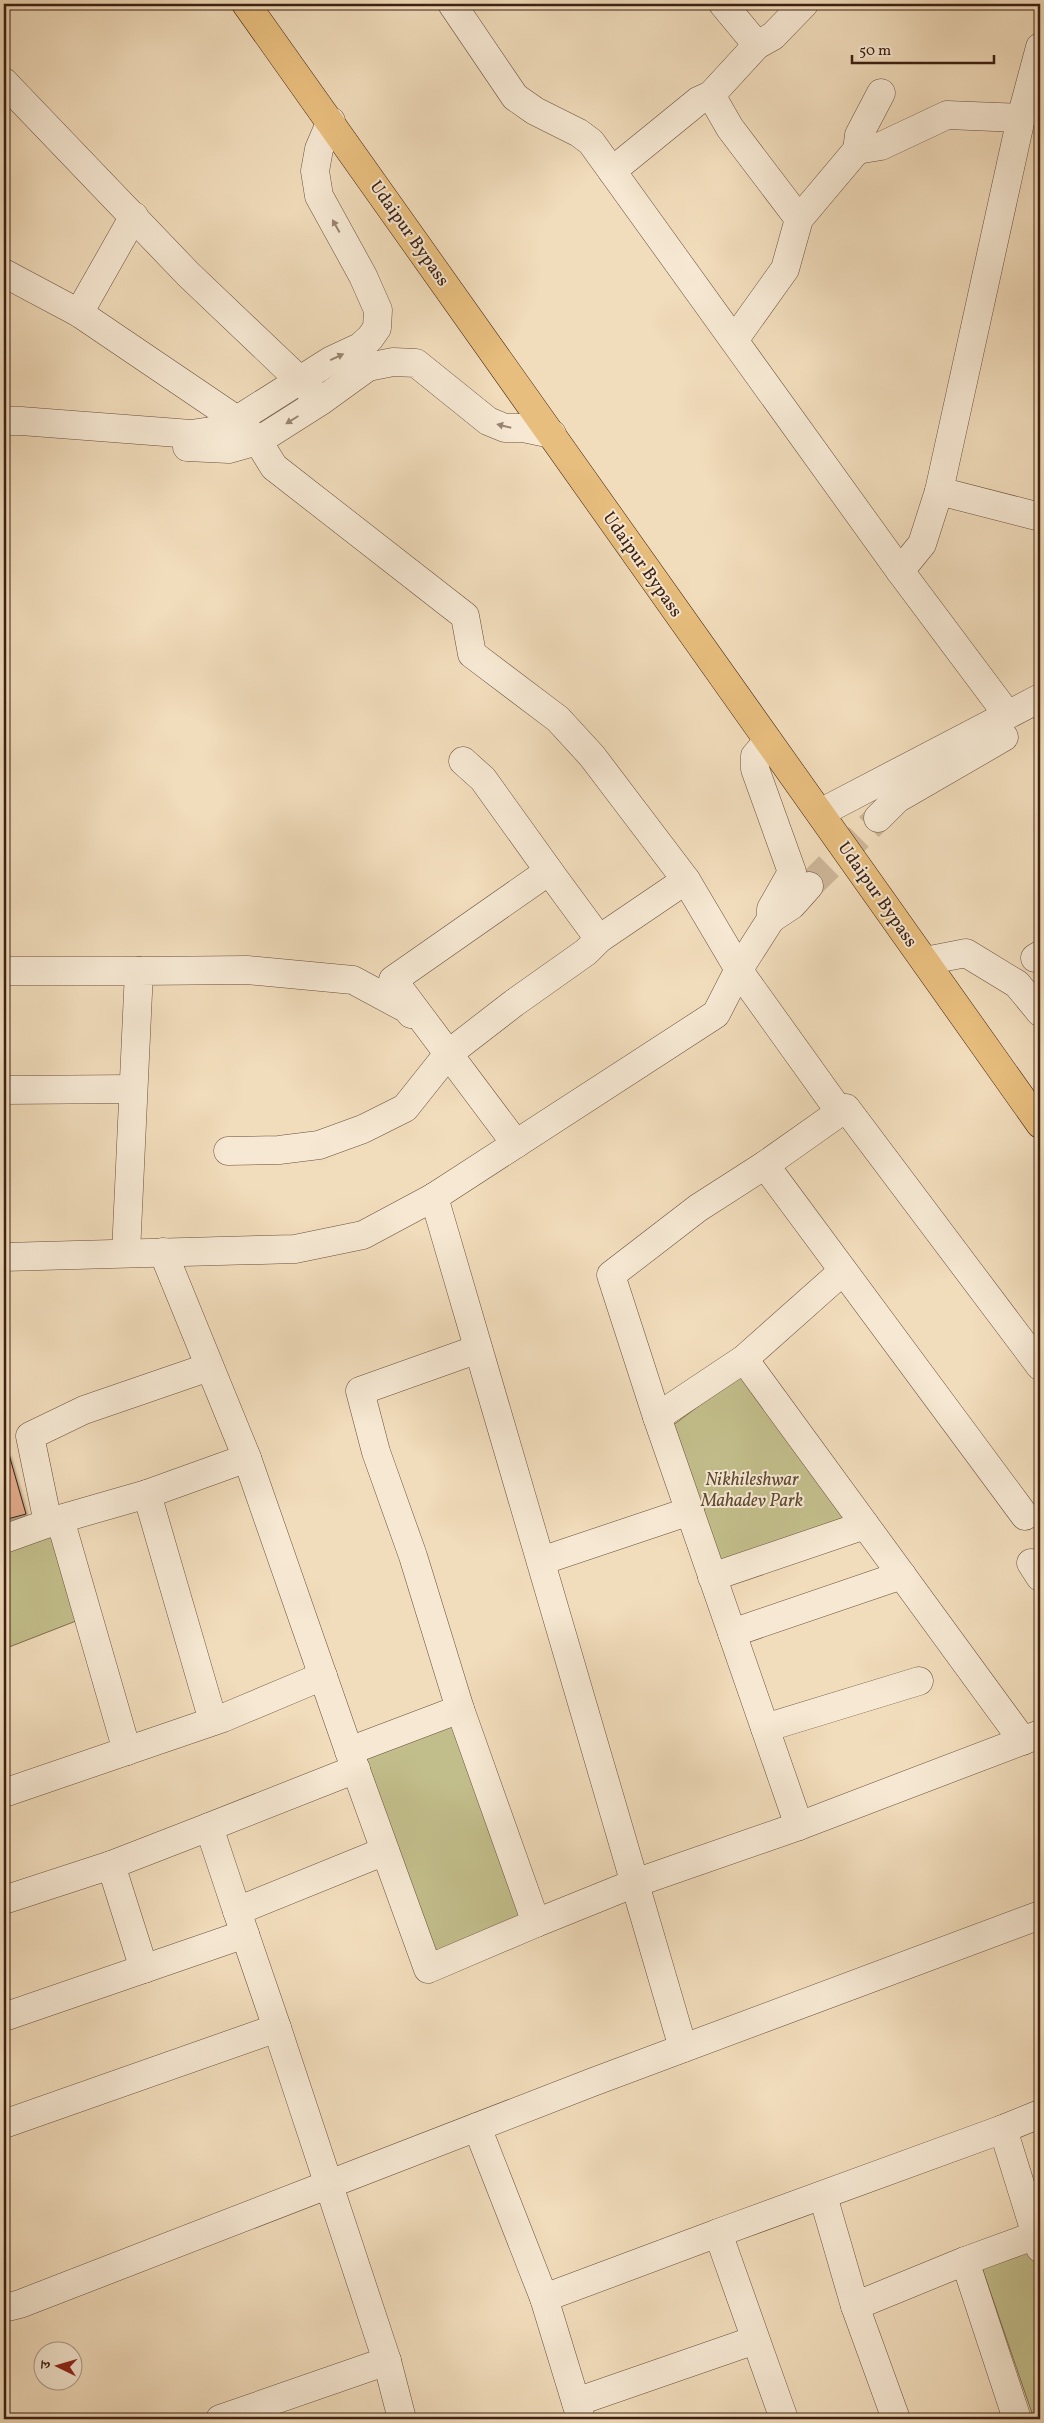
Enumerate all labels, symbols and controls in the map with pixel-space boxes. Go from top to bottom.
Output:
scale bar [852,32,994,64]
text: 50 m [859,41,891,62]
street label: Udaipur Bypass [363,176,455,292]
one-way arrow [332,219,340,233]
one-way arrow [330,353,344,361]
one-way arrow [286,415,299,424]
one-way arrow [496,422,511,430]
street label: Udaipur Bypass [596,507,688,623]
street label: Udaipur Bypass [831,837,923,953]
park label: Nikhileshwar Mahadev Park [700,1468,803,1514]
north arrow [32,2340,82,2390]
text: उ [37,2360,56,2370]

